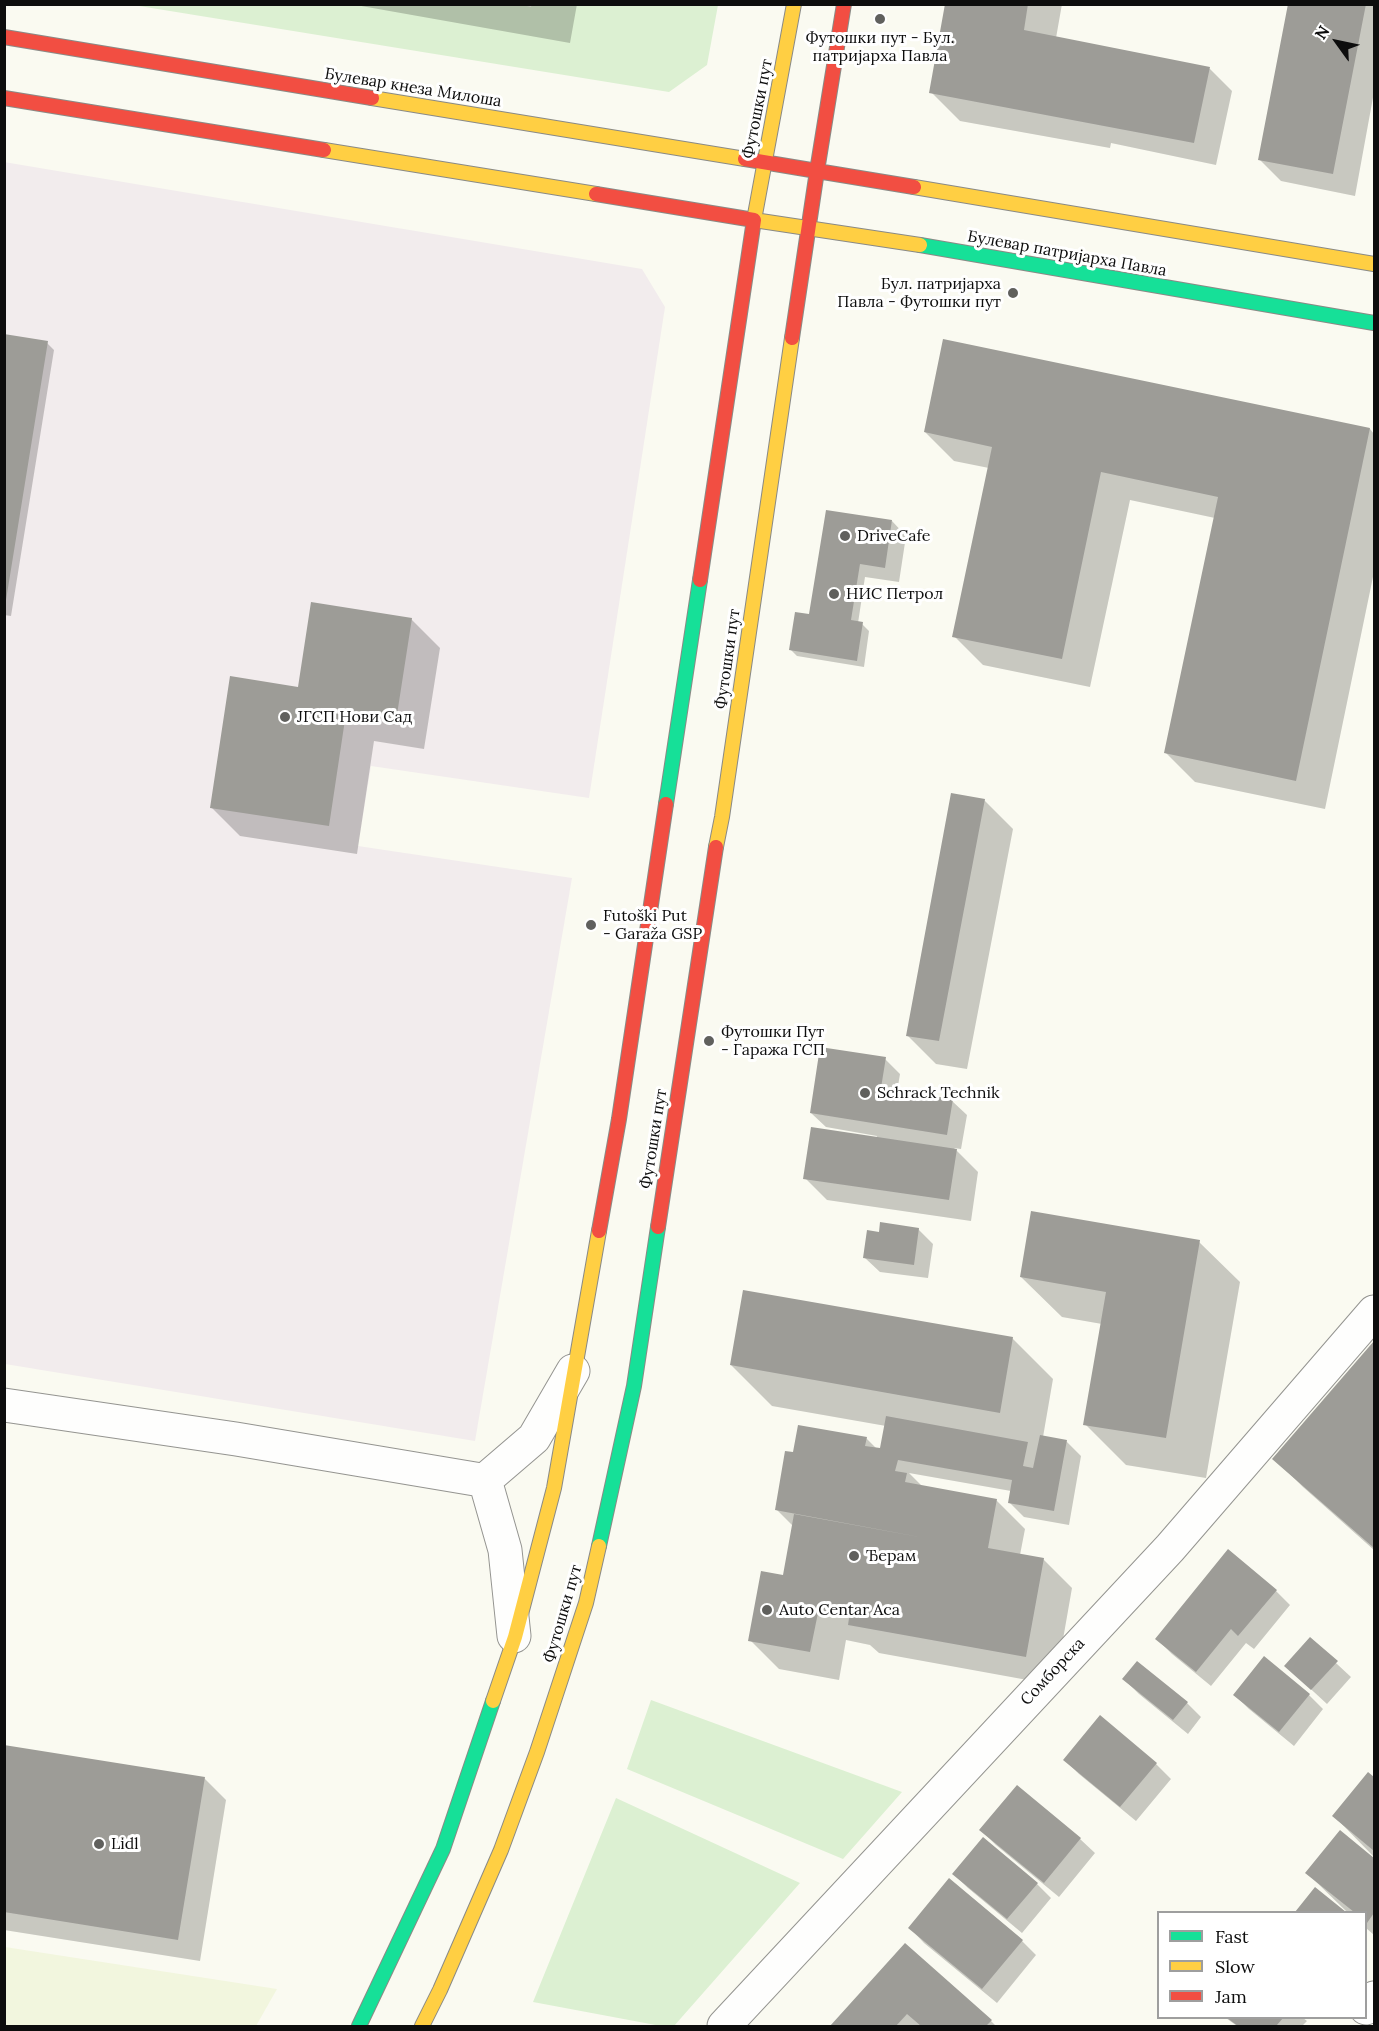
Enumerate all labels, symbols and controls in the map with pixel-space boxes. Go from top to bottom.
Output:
marker: Футошки пут - Бул. патријарха Павла [873,12,887,26]
north arrow [1307,12,1367,72]
text: N [1310,22,1334,43]
place label: Футошки пут - Бул. патријарха Павла [805,28,955,66]
street label: Футошки пут [739,58,777,160]
street label: Булевар кнеза Милоша [323,65,503,111]
street label: Булевар патријарха Павла [966,227,1168,281]
place label: Бул. патријарха Павла - Футошки пут [837,274,1001,312]
marker: Бул. патријарха Павла - Футошки пут [1006,286,1020,300]
place label: DriveCafe [857,526,930,546]
marker: DriveCafe [838,529,852,543]
place label: НИС Петрол [846,584,943,604]
marker: НИС Петрол [827,587,841,601]
street label: Футошки пут [711,608,745,710]
place label: ЈГСП Нови Сад [297,707,412,727]
marker: ЈГСП Нови Сад [278,710,292,724]
place label: Futoški Put - Garaža GSP [603,906,702,944]
marker: Futoški Put - Garaža GSP [584,918,598,932]
place label: Футошки Пут - Гаража ГСП [721,1022,825,1060]
marker: Футошки Пут - Гаража ГСП [702,1034,716,1048]
place label: Schrack Technik [877,1083,999,1103]
marker: Schrack Technik [858,1086,872,1100]
street label: Футошки пут [637,1088,671,1190]
place label: Ђерам [866,1546,917,1566]
marker: Ђерам [847,1549,861,1563]
street label: Футошки пут [540,1563,586,1665]
place label: Auto Centar Aca [779,1600,900,1620]
marker: Auto Centar Aca [760,1603,774,1617]
street label: Сомборска [1017,1634,1089,1710]
place label: Lidl [111,1834,139,1854]
marker: Lidl [92,1837,106,1851]
legend [1157,1911,1367,2019]
text: Fast [1215,1925,1249,1948]
text: Slow [1215,1955,1255,1978]
text: Jam [1215,1985,1247,2008]

